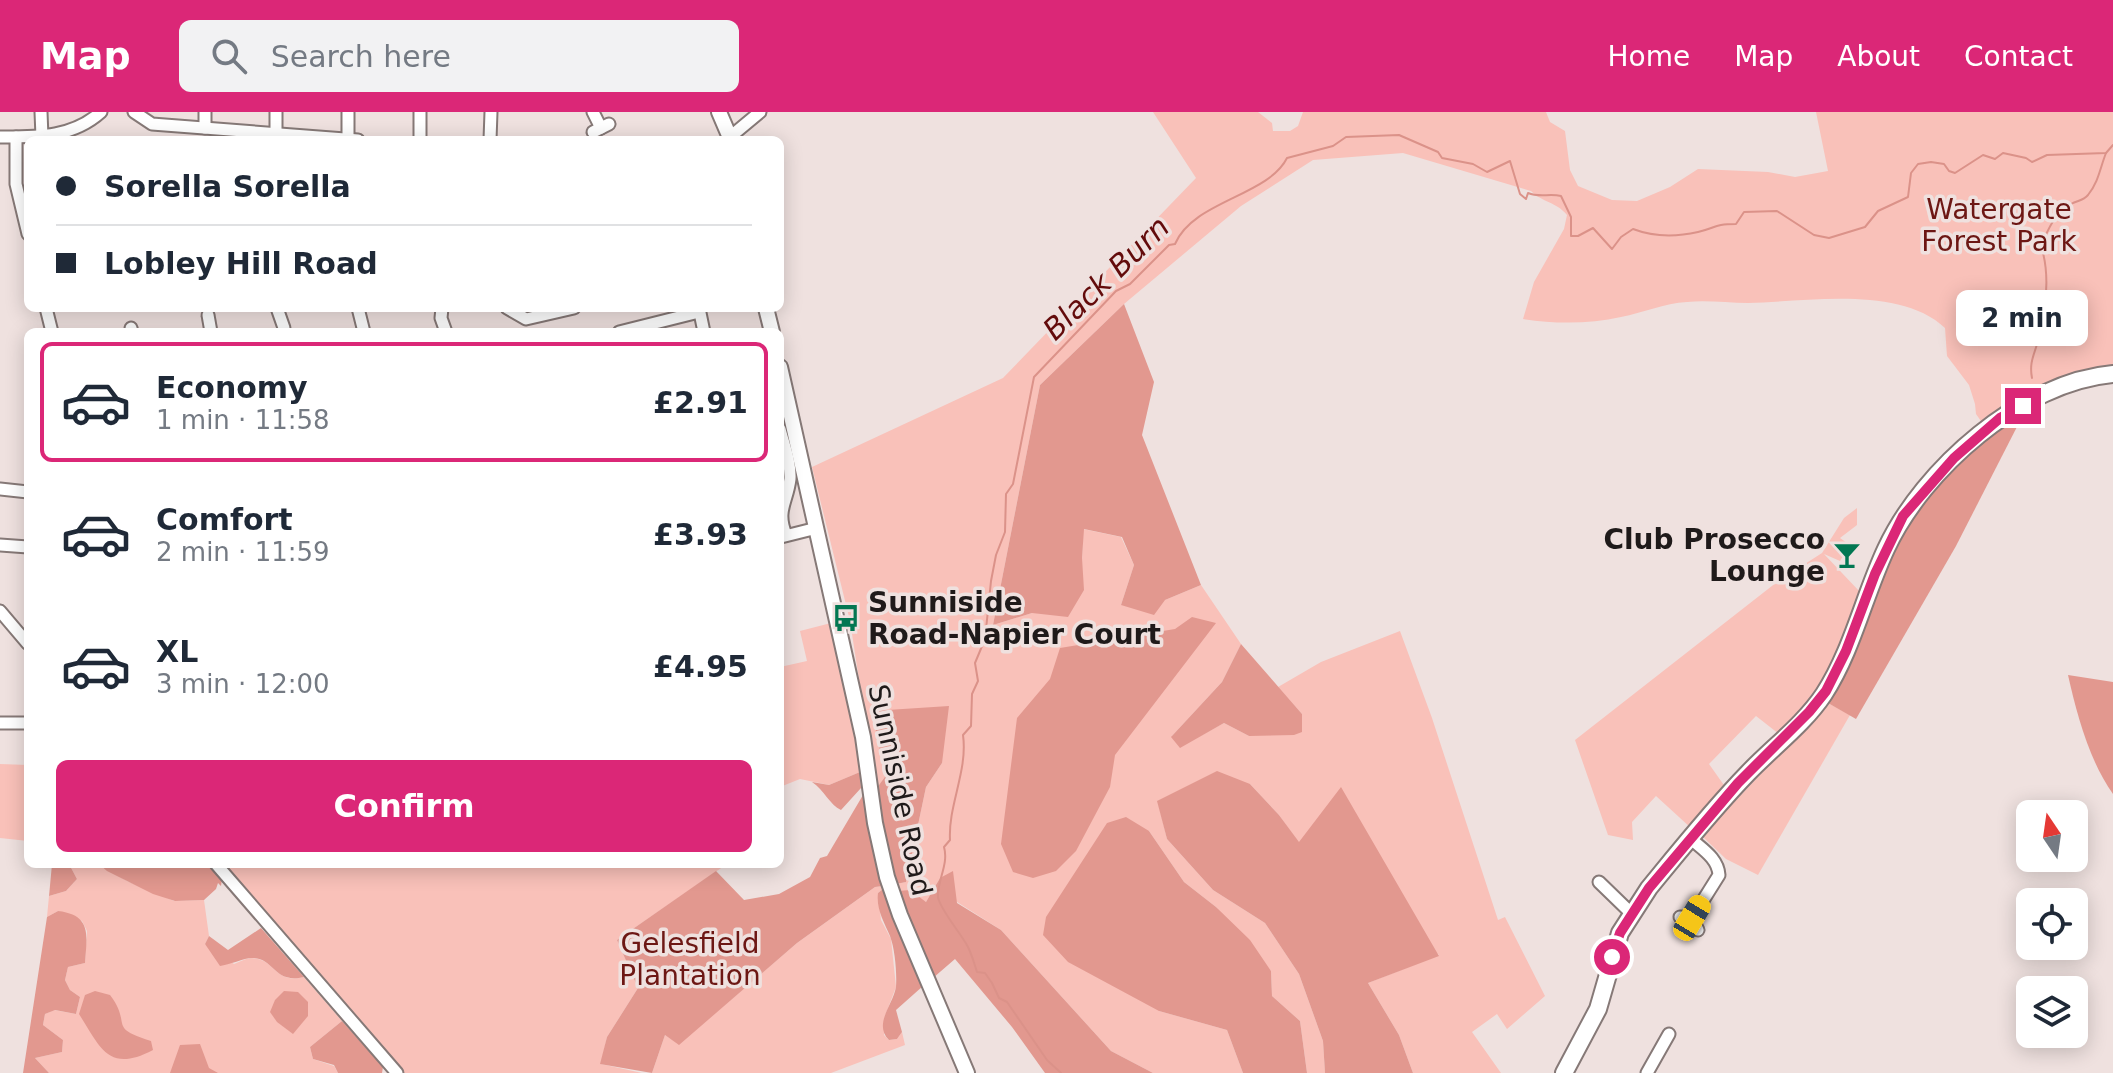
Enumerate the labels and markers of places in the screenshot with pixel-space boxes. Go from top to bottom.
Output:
place label: Club Prosecco Lounge [1603,523,1825,588]
bar icon: Club Prosecco Lounge [1832,540,1862,570]
place label: Sunniside Road-Napier Court [868,586,1161,651]
bus stop icon: Sunniside Road-Napier Court [831,603,861,633]

